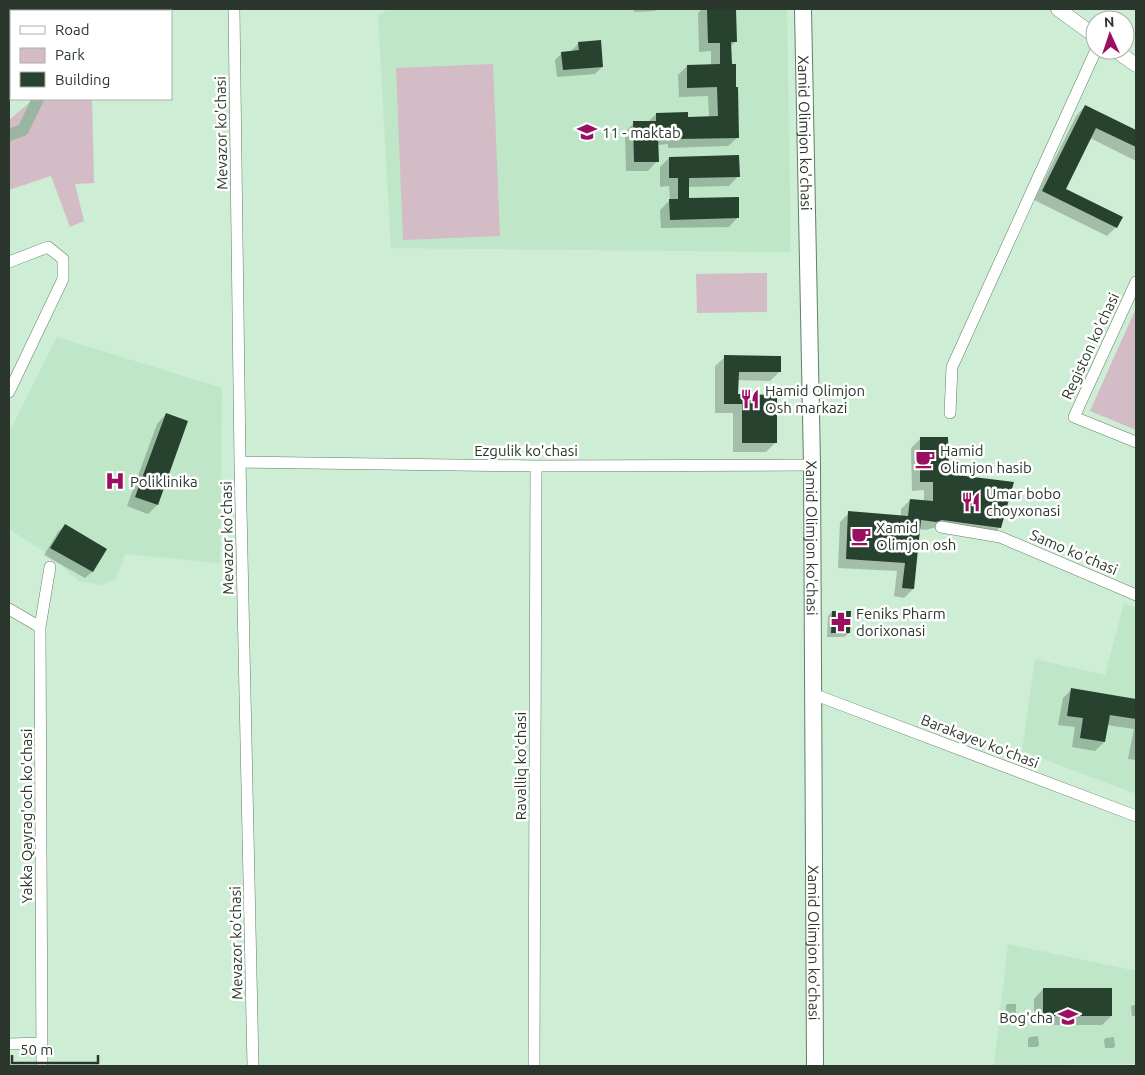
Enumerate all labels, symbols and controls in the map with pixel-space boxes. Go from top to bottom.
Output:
legend [10,10,172,100]
north arrow [1085,10,1135,60]
text: N [1104,14,1115,30]
text: Road [55,21,90,38]
text: Park [55,46,85,63]
street label: Xamid Olimjon ko'chasi [795,55,815,211]
text: Building [55,71,110,88]
street label: Mevazor ko'chasi [212,76,230,190]
school or university icon: 11 - maktab [576,121,598,143]
place label: 11 - maktab [602,124,681,141]
street label: Registon ko'chasi [1058,290,1122,402]
place label: Hamid Olimjon Osh markazi [765,382,865,416]
restaurant icon: Hamid Olimjon Osh markazi [739,388,761,410]
street label: Ezgulik ko'chasi [474,442,578,459]
place label: Hamid Olimjon hasib [940,442,1032,476]
cafe icon: Hamid Olimjon hasib [914,448,936,470]
street label: Xamid Olimjon ko'chasi [803,460,821,616]
hospital icon: Poliklinika [104,470,126,492]
place label: Poliklinika [130,473,198,490]
street label: Mevazor ko'chasi [218,481,236,595]
place label: Umar bobo choyxonasi [986,485,1061,519]
restaurant icon: Umar bobo choyxonasi [960,491,982,513]
place label: Xamid Olimjon osh [876,519,956,553]
cafe icon: Xamid Olimjon osh [850,525,872,547]
street label: Samo ko'chasi [1028,526,1120,578]
place label: Feniks Pharm dorixonasi [856,605,946,639]
pharmacy icon: Feniks Pharm dorixonasi [830,611,852,633]
street label: Barakayev ko'chasi [919,711,1041,771]
street label: Ravalliq ko'chasi [512,712,529,820]
street label: Yakka Qayrag'och ko'chasi [18,729,35,903]
street label: Xamid Olimjon ko'chasi [805,865,823,1021]
street label: Mevazor ko'chasi [227,886,245,1000]
school or university icon: Bog'cha [1057,1006,1079,1028]
place label: Bog'cha [999,1009,1053,1026]
scale bar [12,1032,99,1064]
text: 50 m [20,1041,53,1058]

